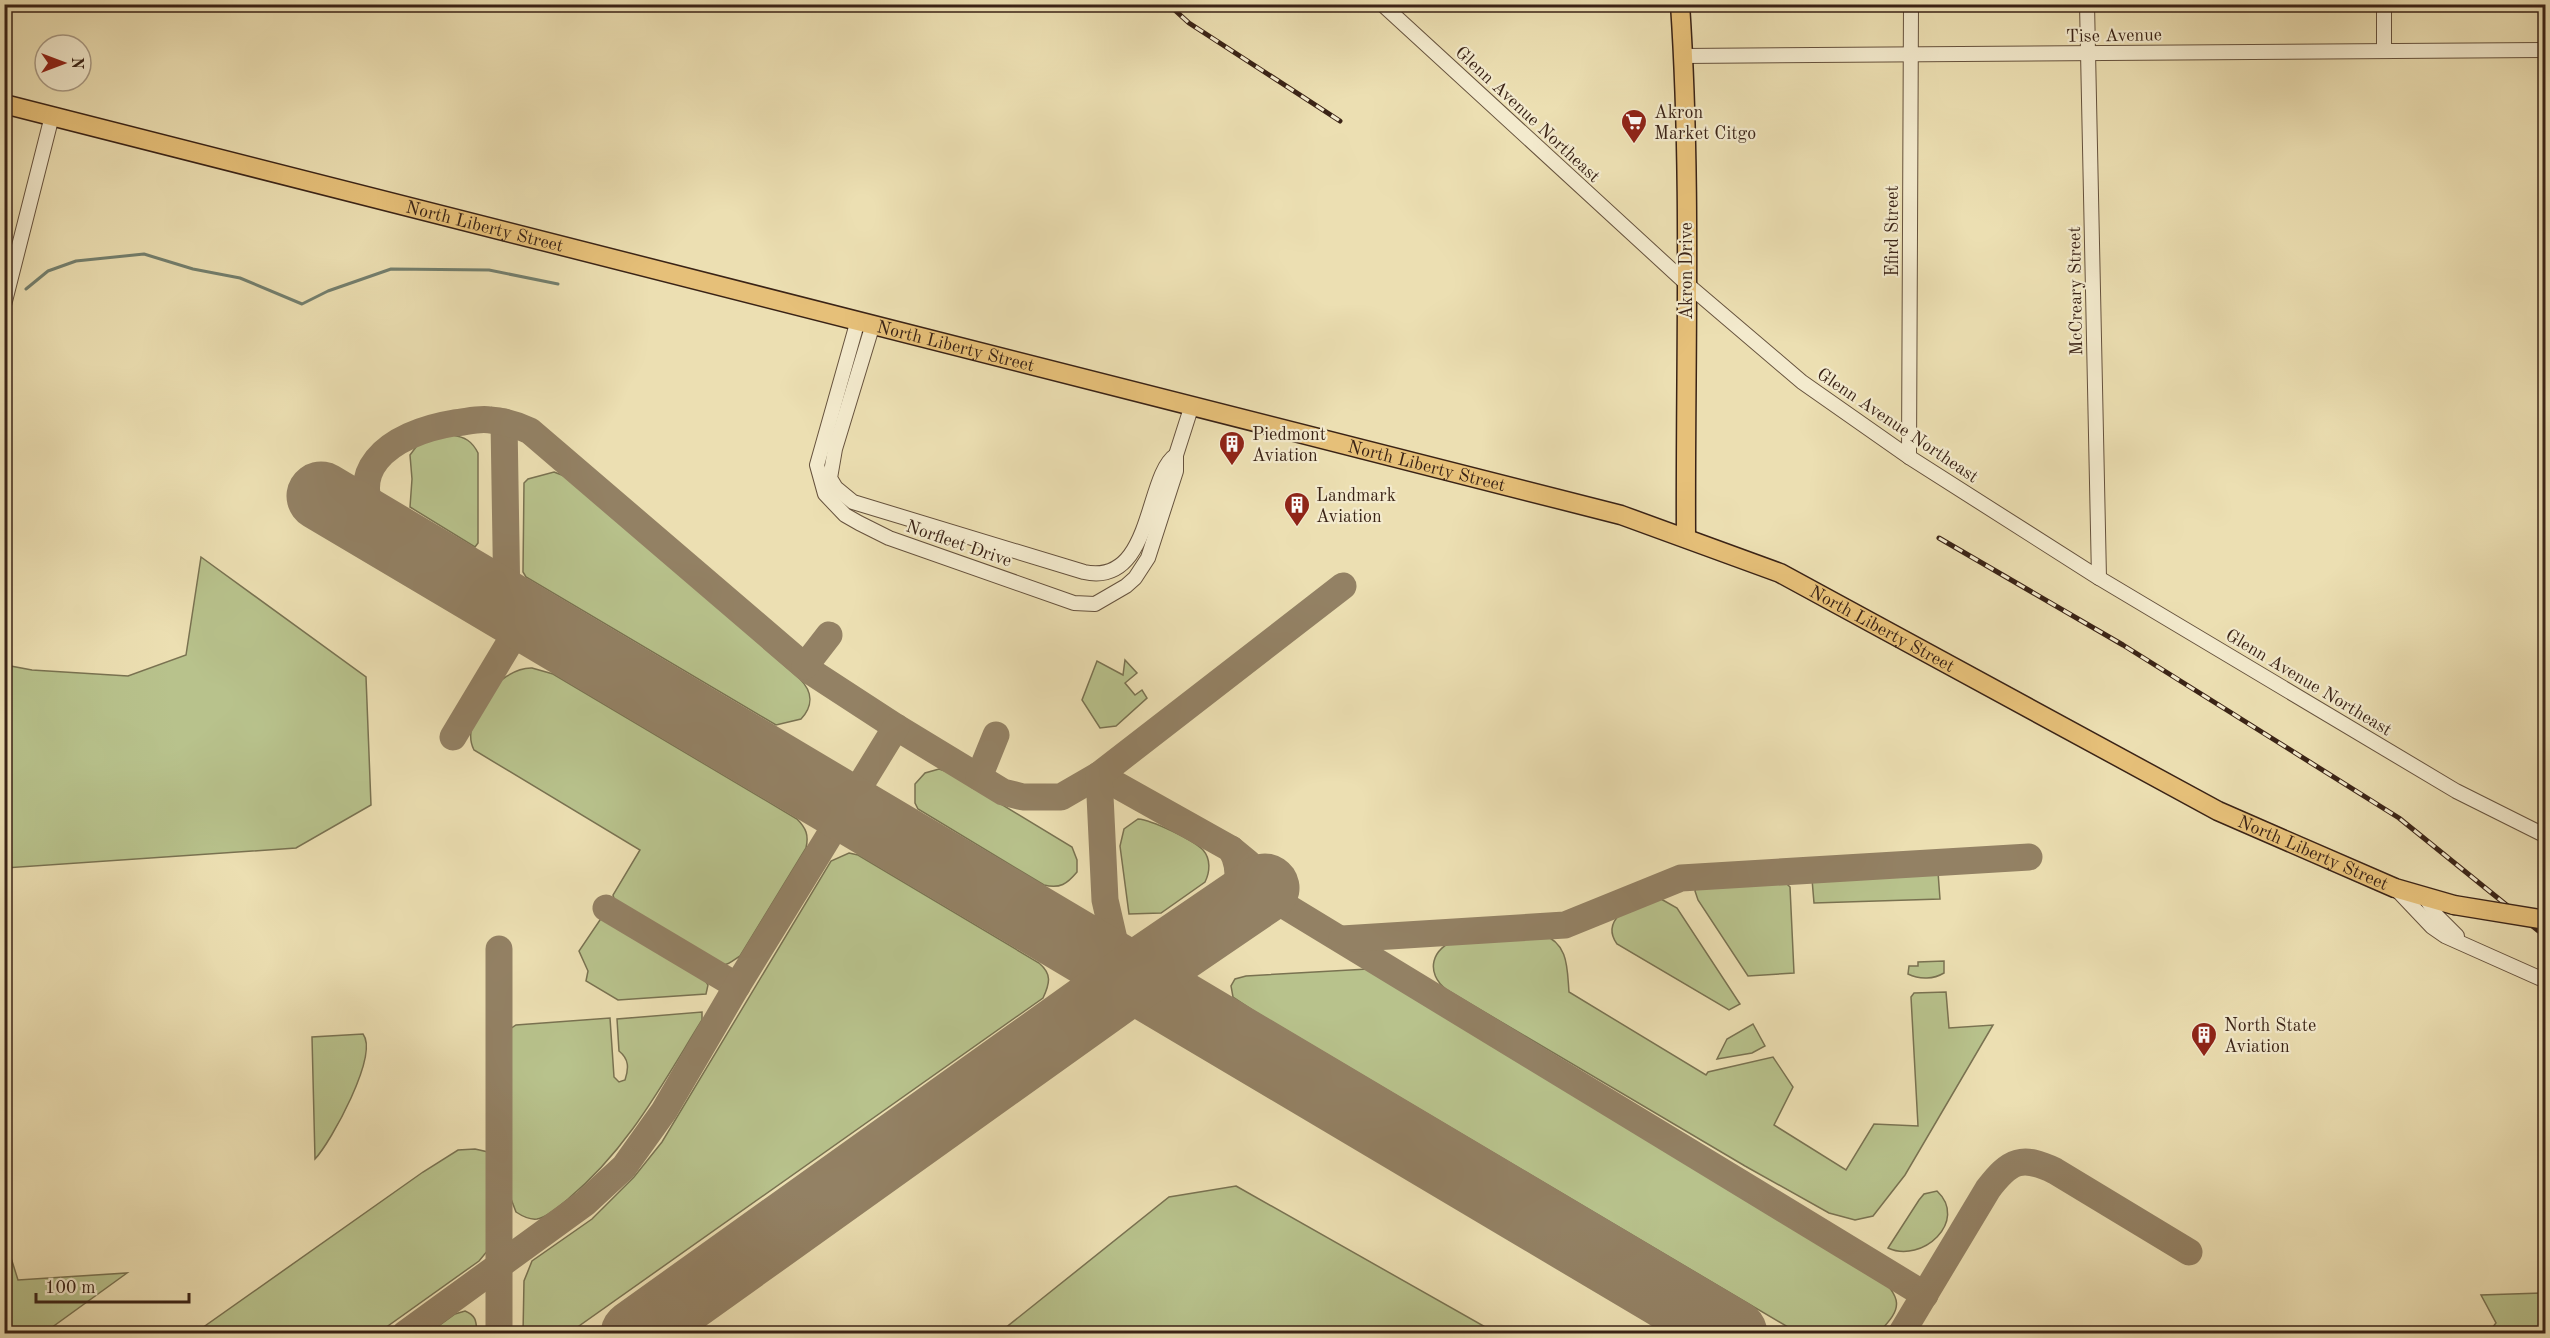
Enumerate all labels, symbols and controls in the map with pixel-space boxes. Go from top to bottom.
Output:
street label: Tise Avenue [2066,26,2162,46]
north arrow [33,33,93,93]
street label: Glenn Avenue Northeast [1452,43,1603,186]
text: N [68,57,84,70]
place label: Akron Market Citgo [1654,104,1756,143]
supermarket icon: Akron Market Citgo [1619,107,1649,145]
street label: Efird Street [1884,185,1902,277]
street label: North Liberty Street [404,198,565,256]
street label: Akron Drive [1678,222,1696,320]
street label: McCreary Street [2066,226,2086,356]
street label: North Liberty Street [875,318,1036,376]
street label: Glenn Avenue Northeast [1814,365,1981,487]
place label: Piedmont Aviation [1252,426,1326,465]
building icon: Piedmont Aviation [1217,429,1247,467]
street label: North Liberty Street [1346,438,1507,495]
place label: Landmark Aviation [1316,487,1396,526]
building icon: Landmark Aviation [1282,490,1312,528]
street label: Norfleet Drive [903,517,1014,570]
street label: North Liberty Street [1806,583,1957,676]
street label: Glenn Avenue Northeast [2222,626,2395,740]
street label: North Liberty Street [2235,813,2391,894]
place label: North State Aviation [2224,1017,2316,1056]
building icon: North State Aviation [2189,1020,2219,1058]
scale bar [36,1266,189,1304]
text: 100 m [45,1279,96,1297]

